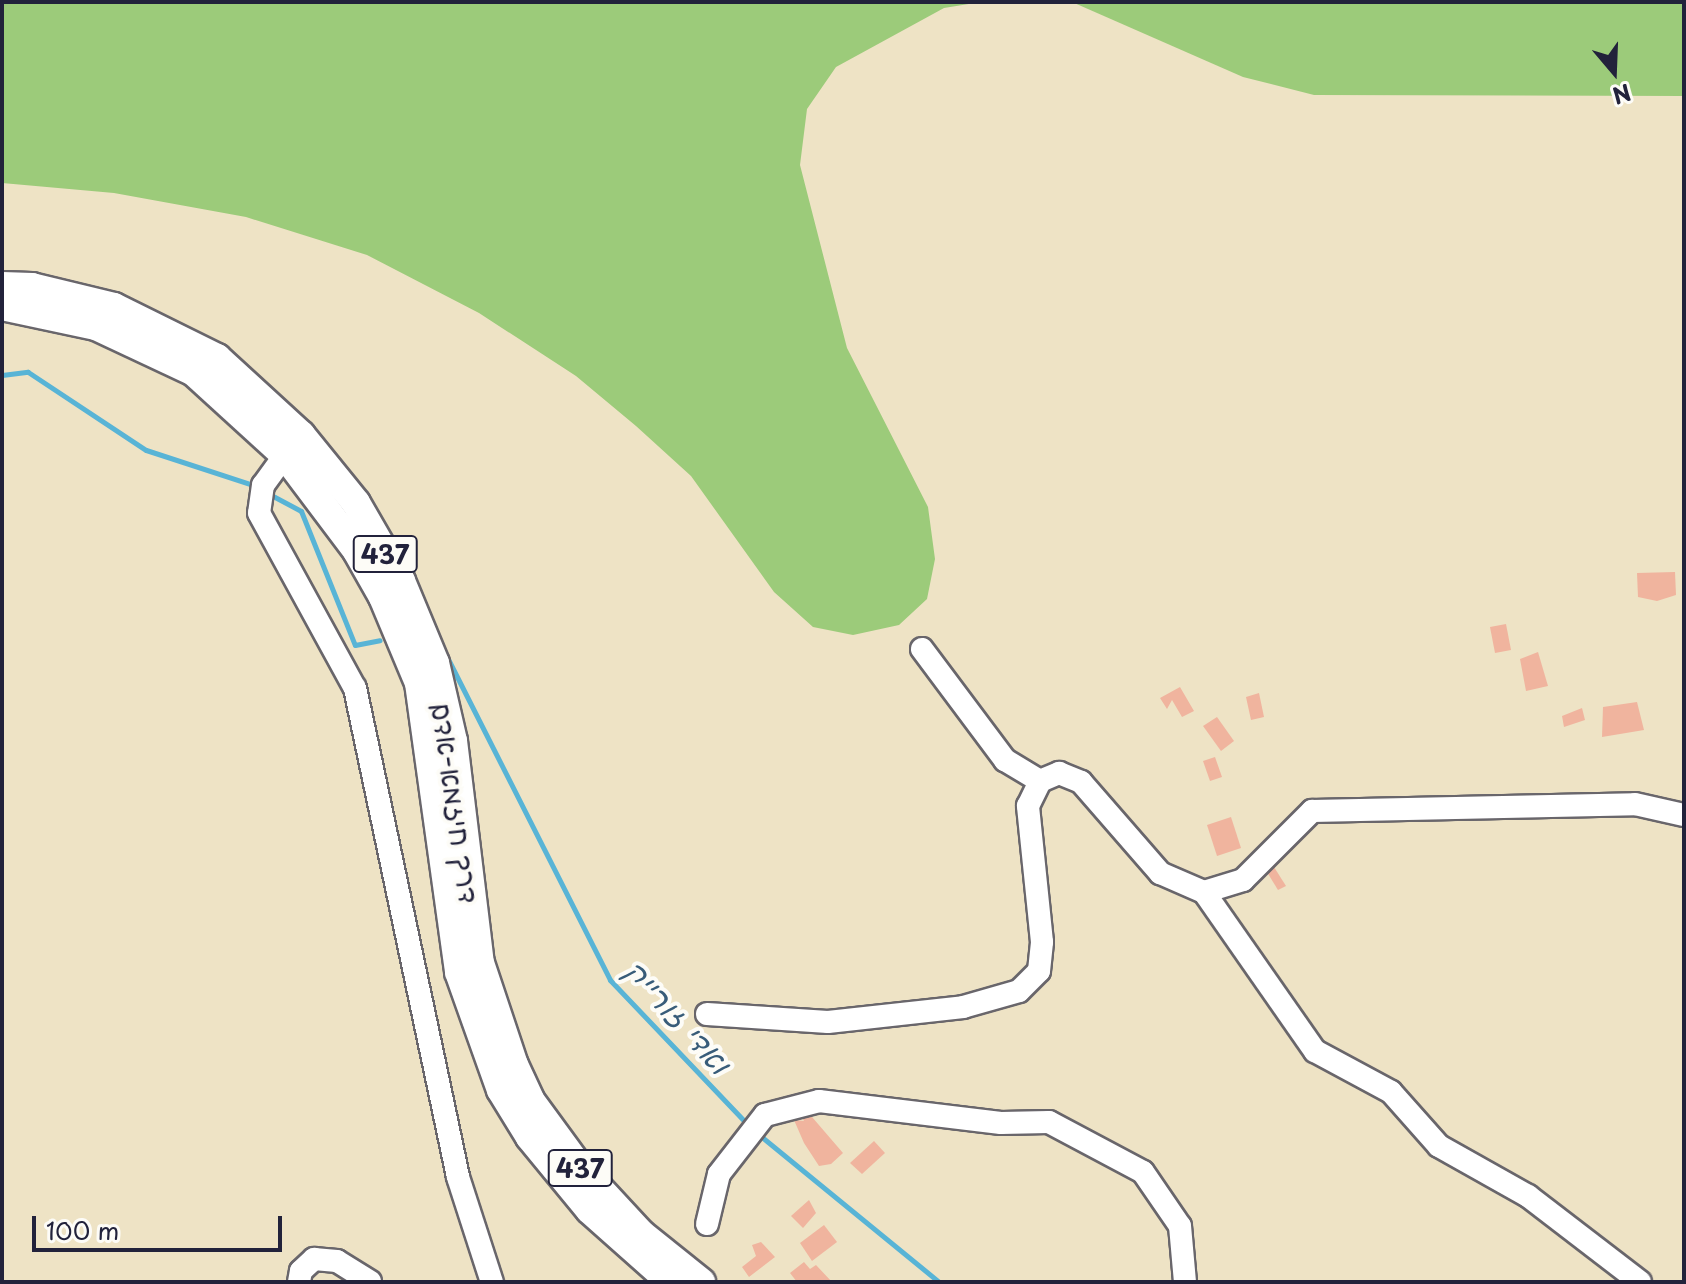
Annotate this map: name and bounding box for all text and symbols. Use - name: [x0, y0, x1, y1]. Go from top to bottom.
- north arrow: [1574, 32, 1654, 112]
- text: N: [1608, 77, 1636, 114]
- road number: 437: [351, 532, 419, 576]
- street label: דרך חיזמא-אדם: [425, 701, 487, 905]
- water label: ואדי זורייק: [617, 952, 739, 1080]
- road number: 437: [546, 1146, 614, 1190]
- scale bar: [36, 1200, 286, 1250]
- text: 100 m: [46, 1212, 119, 1248]

